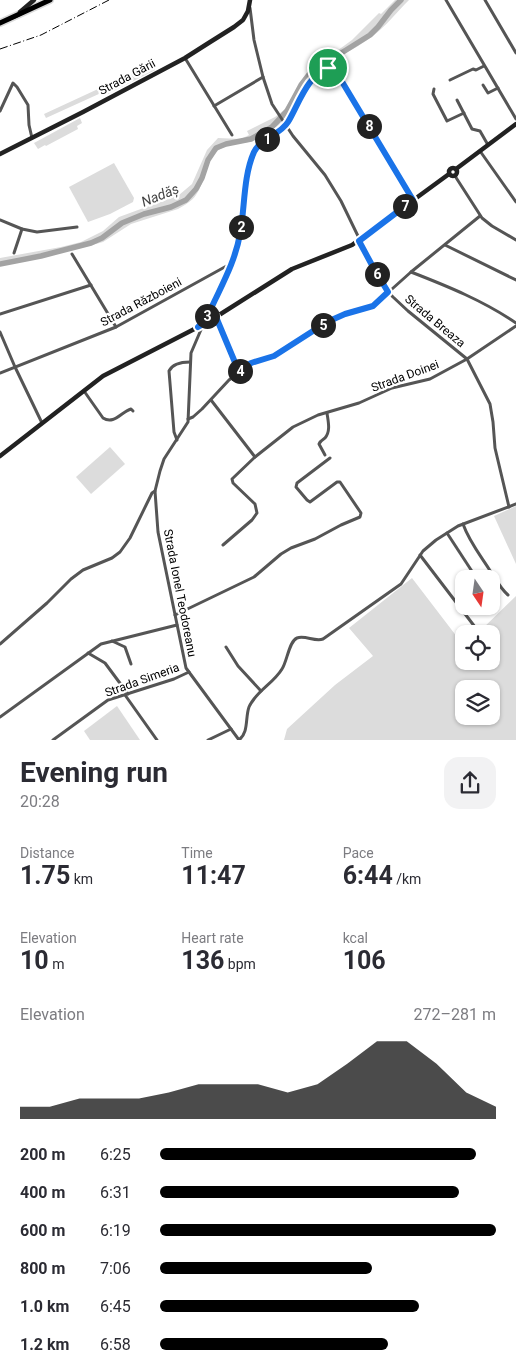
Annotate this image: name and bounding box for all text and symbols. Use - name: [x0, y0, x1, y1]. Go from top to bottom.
- pin: [307, 47, 349, 89]
- icon: arrive: [314, 54, 342, 82]
- street label: Strada Gării: [96, 56, 158, 98]
- pin: 8: [356, 114, 382, 138]
- text: 8: [365, 118, 374, 134]
- pin: 1: [254, 126, 280, 152]
- text: 1: [263, 131, 272, 147]
- water label: Nadăș: [139, 180, 182, 211]
- pin: 7: [392, 194, 418, 218]
- text: 7: [401, 198, 410, 214]
- pin: 2: [228, 214, 254, 240]
- text: 2: [237, 219, 246, 235]
- pin: 6: [364, 262, 390, 286]
- text: 6: [373, 266, 382, 282]
- street label: Strada Războieni: [98, 275, 184, 329]
- street label: Strada Breaza: [402, 292, 468, 350]
- pin: 3: [194, 304, 220, 328]
- text: 3: [203, 308, 212, 324]
- pin: 5: [310, 312, 336, 338]
- text: 5: [319, 317, 328, 333]
- street label: Strada Doinei: [369, 357, 441, 395]
- pin: 4: [228, 358, 252, 384]
- text: 4: [236, 363, 245, 379]
- street label: Strada Ionel Teodoreanu: [161, 528, 199, 658]
- north arrow: [455, 570, 500, 615]
- map controls: [455, 570, 500, 725]
- button: locate: [455, 625, 500, 670]
- street label: Strada Simeria: [103, 660, 181, 700]
- button: layers: [455, 680, 500, 725]
- text: Evening run: [20, 756, 168, 789]
- button: share: [444, 757, 496, 809]
- text: 20:28: [20, 792, 60, 811]
- text: Distance: [20, 845, 75, 861]
- text: Time: [181, 845, 213, 861]
- text: Pace: [343, 845, 374, 861]
- text: 1.75: [20, 861, 70, 890]
- text: 11:47: [181, 861, 246, 890]
- text: 6:44: [343, 861, 393, 890]
- text: km: [70, 871, 93, 887]
- text: /km: [393, 871, 421, 887]
- text: Elevation: [20, 930, 77, 946]
- text: Heart rate: [181, 930, 244, 946]
- text: kcal: [343, 930, 368, 946]
- text: 10: [20, 946, 49, 975]
- text: 136: [181, 946, 224, 975]
- text: 106: [343, 946, 386, 975]
- text: m: [49, 956, 64, 972]
- text: bpm: [224, 956, 256, 972]
- text: Elevation: [20, 1005, 85, 1024]
- text: 272–281 m: [414, 1005, 496, 1024]
- text: 200 m: [20, 1145, 65, 1164]
- text: 6:25: [100, 1145, 131, 1164]
- text: 400 m: [20, 1183, 65, 1202]
- text: 6:31: [100, 1183, 131, 1202]
- text: 600 m: [20, 1221, 65, 1240]
- text: 6:19: [100, 1221, 131, 1240]
- text: 800 m: [20, 1259, 65, 1278]
- text: 7:06: [100, 1259, 131, 1278]
- text: 1.0 km: [20, 1297, 69, 1316]
- text: 6:45: [100, 1297, 131, 1316]
- text: 1.2 km: [20, 1335, 69, 1354]
- text: 6:58: [100, 1335, 131, 1354]

